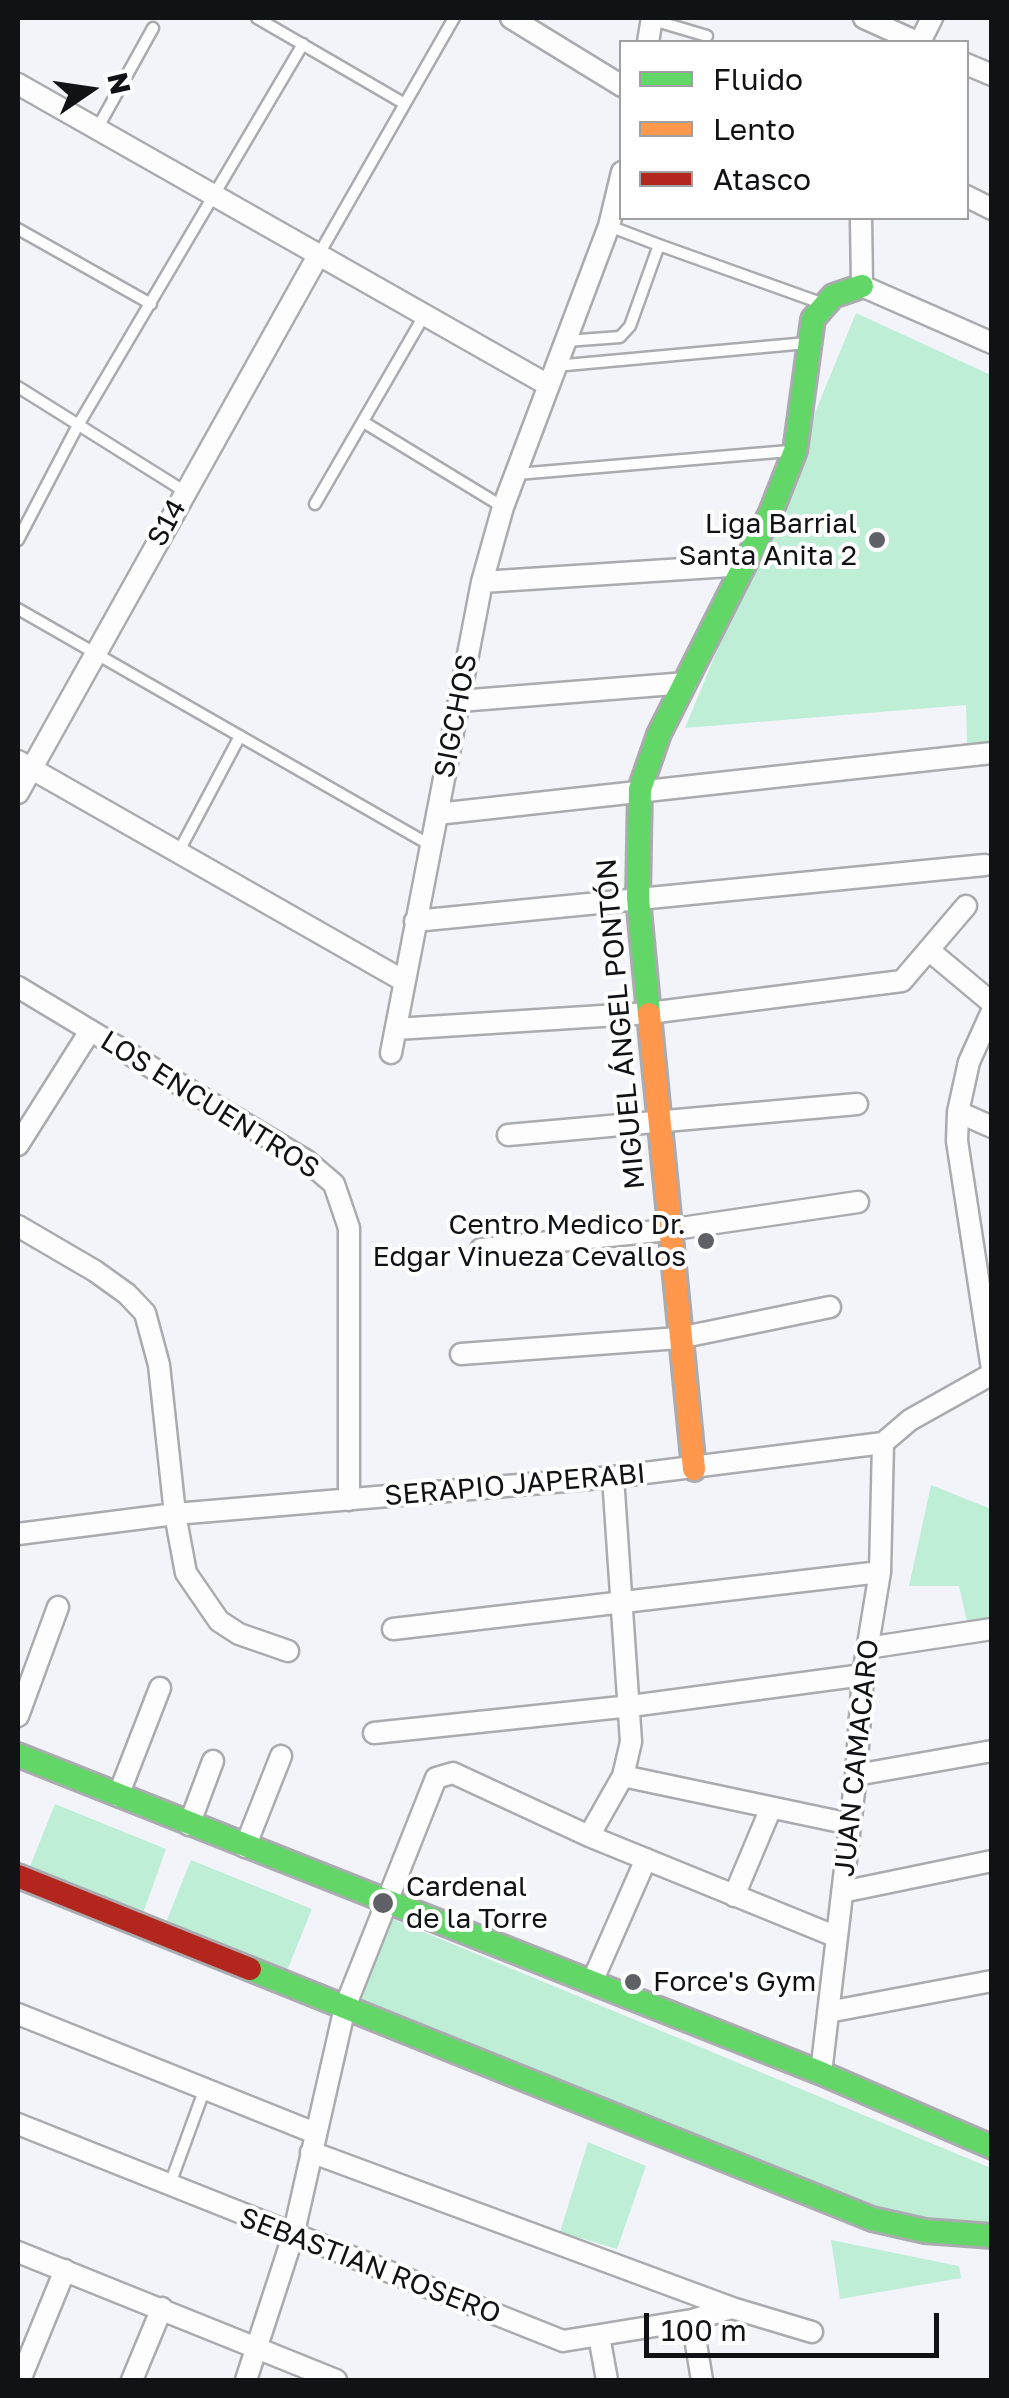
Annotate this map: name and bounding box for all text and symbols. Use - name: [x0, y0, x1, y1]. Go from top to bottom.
- north arrow: [40, 40, 140, 140]
- legend: [619, 40, 969, 220]
- text: Fluido: [713, 61, 803, 97]
- text: N: [101, 69, 138, 97]
- text: Lento: [713, 111, 795, 147]
- text: Atasco: [713, 161, 811, 197]
- street label: S14: [141, 494, 193, 552]
- place label: Liga Barrial Santa Anita 2: [679, 507, 857, 573]
- marker: Liga Barrial Santa Anita 2: [866, 529, 888, 551]
- street label: SIGCHOS: [428, 651, 484, 781]
- street label: MIGUEL ÁNGEL PONTÓN: [590, 857, 652, 1191]
- street label: LOS ENCUENTROS: [94, 1024, 326, 1186]
- place label: Centro Medico Dr. Edgar Vinueza Cevallos: [373, 1208, 686, 1274]
- marker: Centro Medico Dr. Edgar Vinueza Cevallos: [695, 1230, 717, 1252]
- street label: SERAPIO JAPERABI: [383, 1457, 647, 1513]
- street label: JUAN CAMACARO: [828, 1638, 886, 1878]
- place label: Cardenal de la Torre: [406, 1870, 548, 1936]
- marker: Cardenal de la Torre: [370, 1890, 396, 1916]
- place label: Force's Gym: [653, 1965, 816, 1999]
- marker: Force's Gym: [622, 1971, 644, 1993]
- street label: SEBASTIAN ROSERO: [235, 2201, 505, 2331]
- scale bar: [649, 2293, 944, 2355]
- text: 100 m: [661, 2312, 747, 2348]

